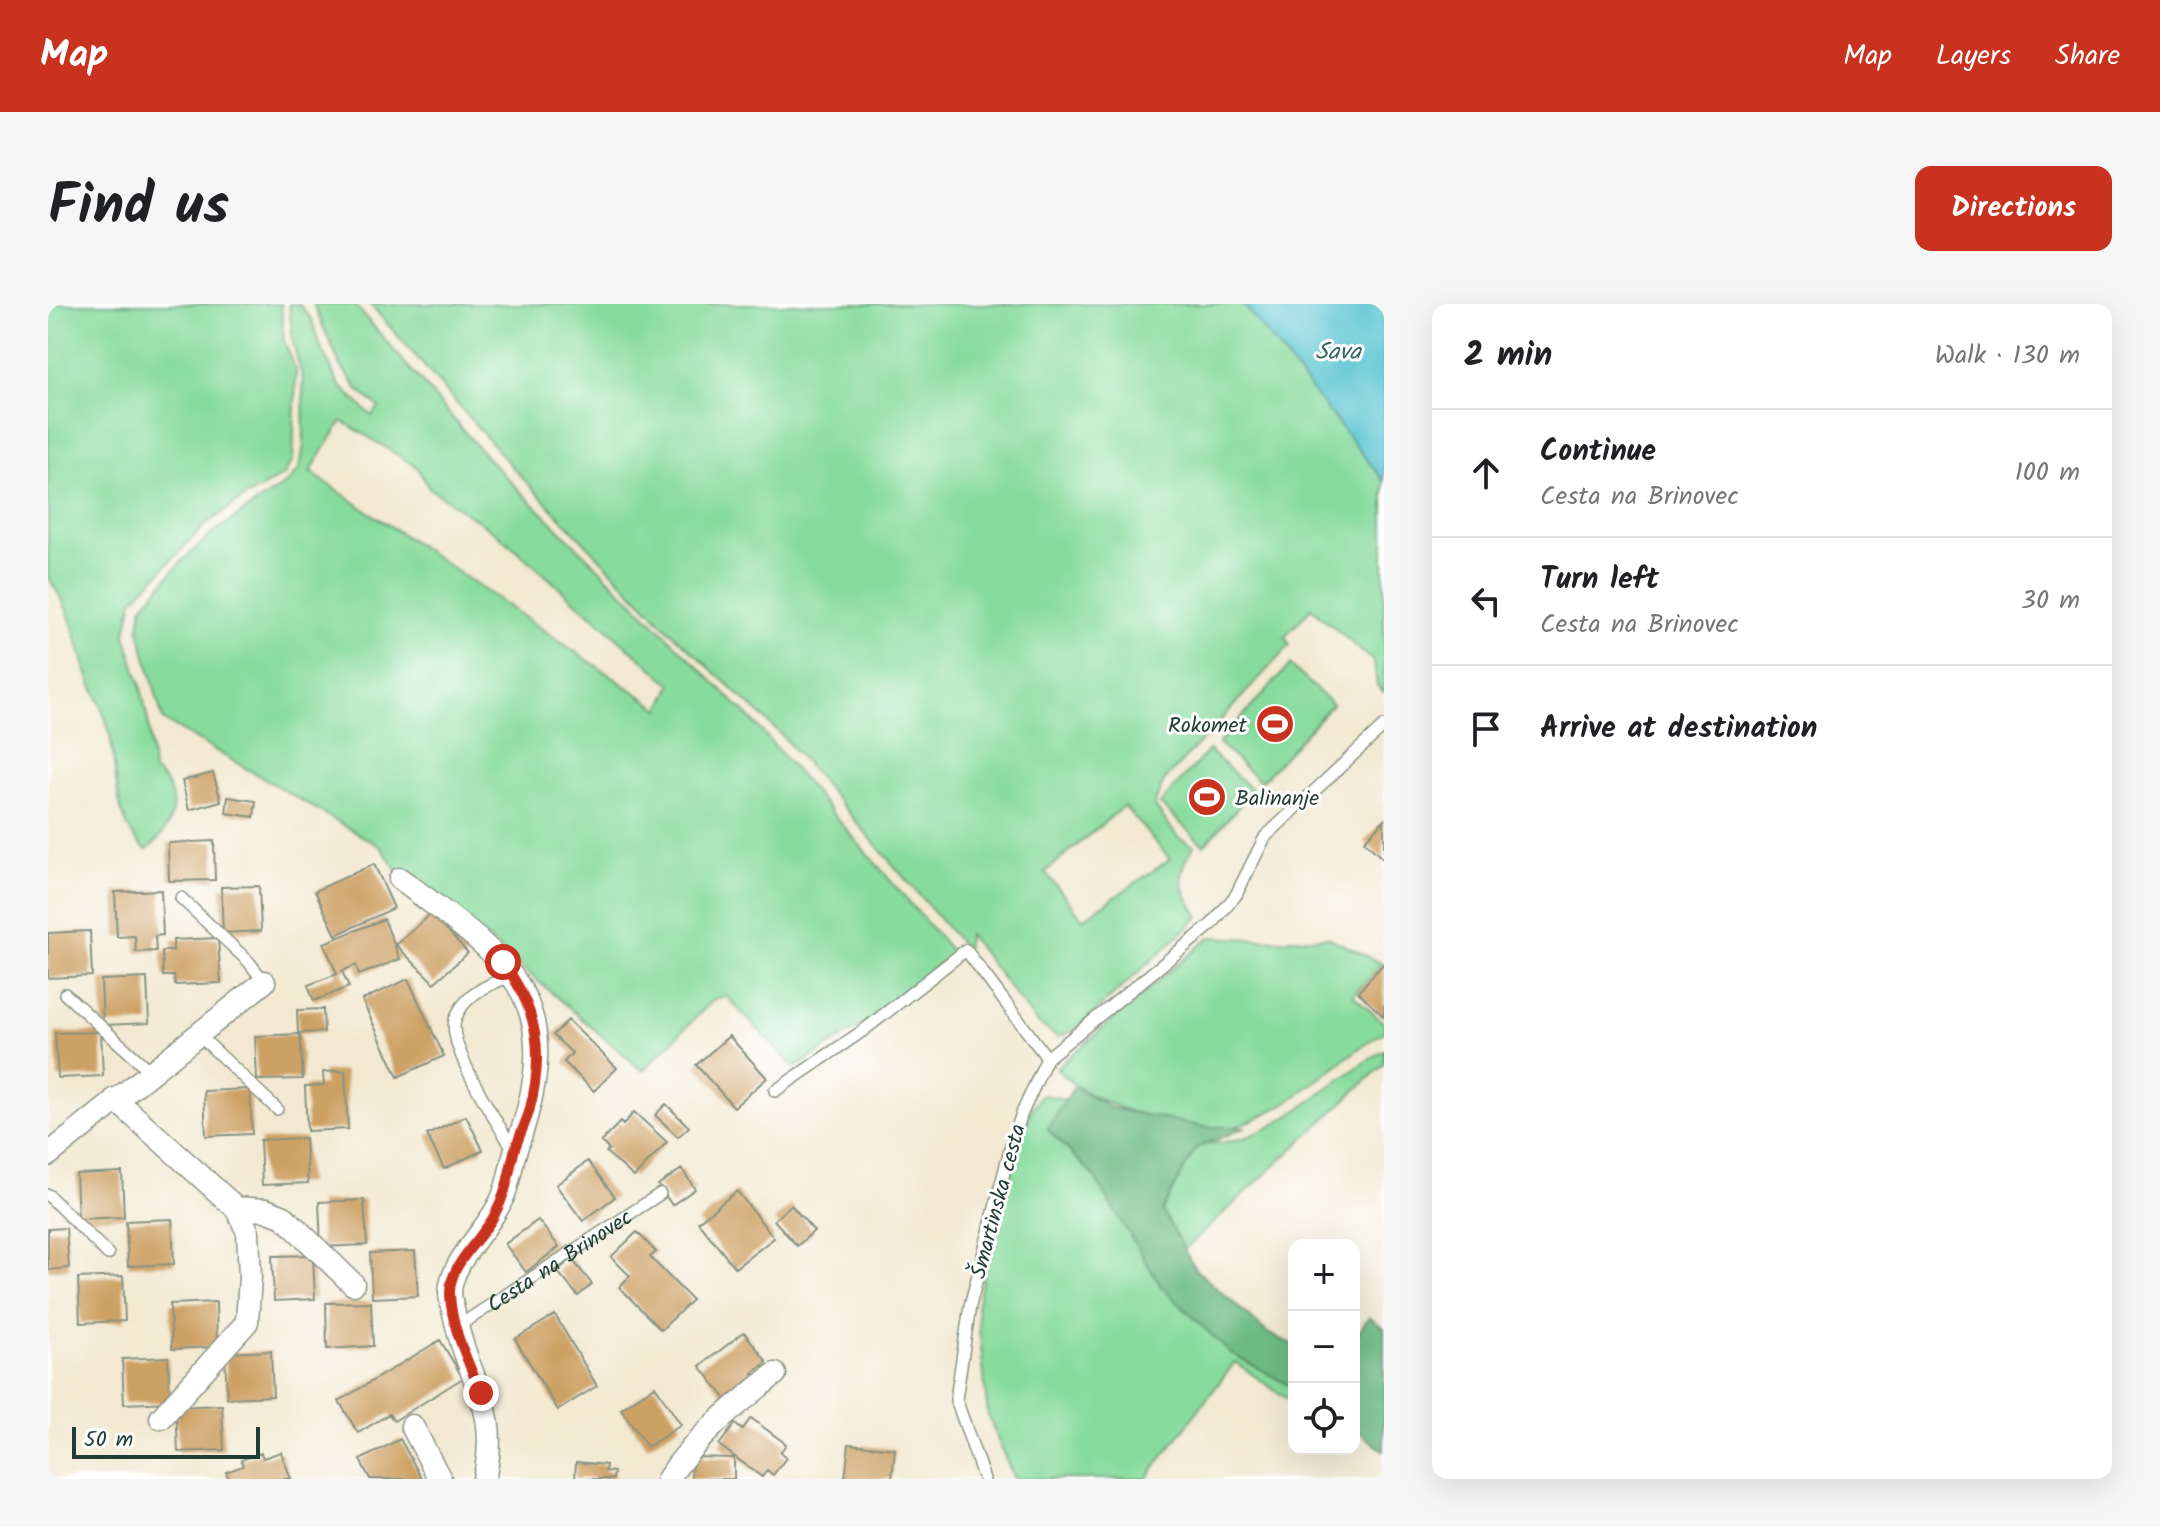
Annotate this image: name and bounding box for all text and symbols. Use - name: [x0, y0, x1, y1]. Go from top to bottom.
- text: Map: [40, 26, 109, 86]
- text: Map: [1843, 34, 1892, 79]
- text: Layers: [1936, 34, 2011, 79]
- text: Share: [2055, 34, 2120, 79]
- text: Find us: [48, 163, 229, 253]
- button: Directions: [1915, 166, 2112, 251]
- text: 2 min: [1464, 329, 1552, 383]
- water label: Sava: [1315, 333, 1362, 372]
- text: Walk · 130 m: [1935, 335, 2080, 377]
- text: Continue: [1540, 428, 1656, 476]
- icon: ahead: [1464, 451, 1508, 495]
- text: 100 m: [2015, 452, 2080, 494]
- text: Cesta na Brinovec: [1540, 476, 1739, 518]
- text: Turn left: [1540, 556, 1659, 604]
- icon: left: [1464, 579, 1508, 623]
- text: 30 m: [2021, 580, 2080, 622]
- text: Cesta na Brinovec: [1540, 604, 1739, 646]
- sports icon: Rokomet: [1254, 703, 1296, 745]
- text: Arrive at destination: [1540, 705, 1817, 753]
- icon: arrive: [1464, 707, 1508, 751]
- place label: Rokomet: [1168, 709, 1247, 744]
- sports icon: Balinanje: [1186, 776, 1228, 818]
- place label: Balinanje: [1235, 782, 1319, 817]
- route start: [485, 944, 521, 980]
- street label: Šmartinska cesta: [962, 1120, 1037, 1283]
- street label: Cesta na Brinovec: [480, 1201, 641, 1323]
- map controls: [1288, 1239, 1360, 1455]
- button: +: [1288, 1239, 1360, 1311]
- button: −: [1288, 1311, 1360, 1383]
- route end: [463, 1375, 499, 1411]
- button: locate: [1288, 1383, 1360, 1455]
- scale bar: [72, 1423, 260, 1459]
- text: 50 m: [84, 1423, 133, 1458]

